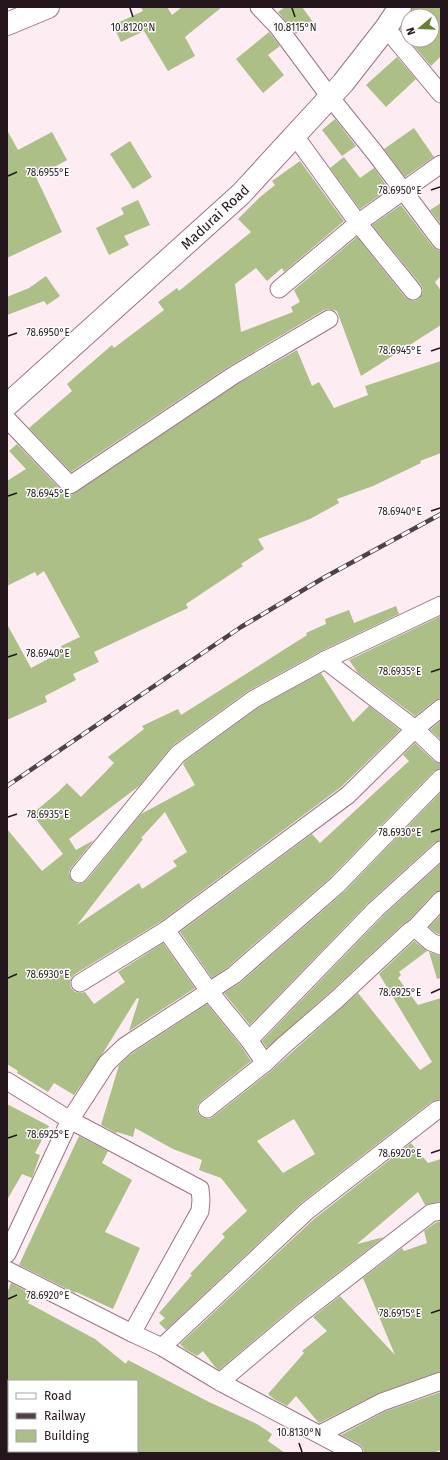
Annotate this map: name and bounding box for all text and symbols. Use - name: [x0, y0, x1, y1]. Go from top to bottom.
- north arrow: [400, 8, 440, 48]
- text: 10.8120°N: [111, 22, 155, 34]
- text: 10.8115°N: [273, 22, 317, 34]
- text: N: [404, 26, 418, 37]
- text: 78.6955°E: [27, 167, 69, 179]
- street label: Madurai Road: [178, 181, 253, 253]
- text: 78.6950°E: [378, 185, 422, 197]
- text: 78.6950°E: [26, 327, 70, 339]
- text: 78.6945°E: [378, 345, 422, 357]
- text: 78.6945°E: [26, 488, 70, 500]
- text: 78.6940°E: [378, 506, 422, 518]
- text: 78.6940°E: [26, 648, 70, 660]
- text: 78.6935°E: [379, 666, 421, 678]
- text: 78.6935°E: [27, 809, 69, 821]
- text: 78.6930°E: [378, 827, 422, 839]
- text: 78.6930°E: [26, 969, 70, 981]
- text: 78.6925°E: [379, 987, 421, 999]
- text: 78.6925°E: [27, 1129, 69, 1141]
- text: 78.6920°E: [378, 1148, 422, 1160]
- text: 78.6920°E: [26, 1290, 70, 1302]
- text: 78.6915°E: [379, 1308, 421, 1320]
- legend: [8, 1380, 138, 1452]
- text: Road: [44, 1389, 72, 1403]
- text: Railway: [44, 1409, 85, 1423]
- text: 10.8130°N: [277, 1427, 321, 1439]
- text: Building: [44, 1429, 90, 1443]

